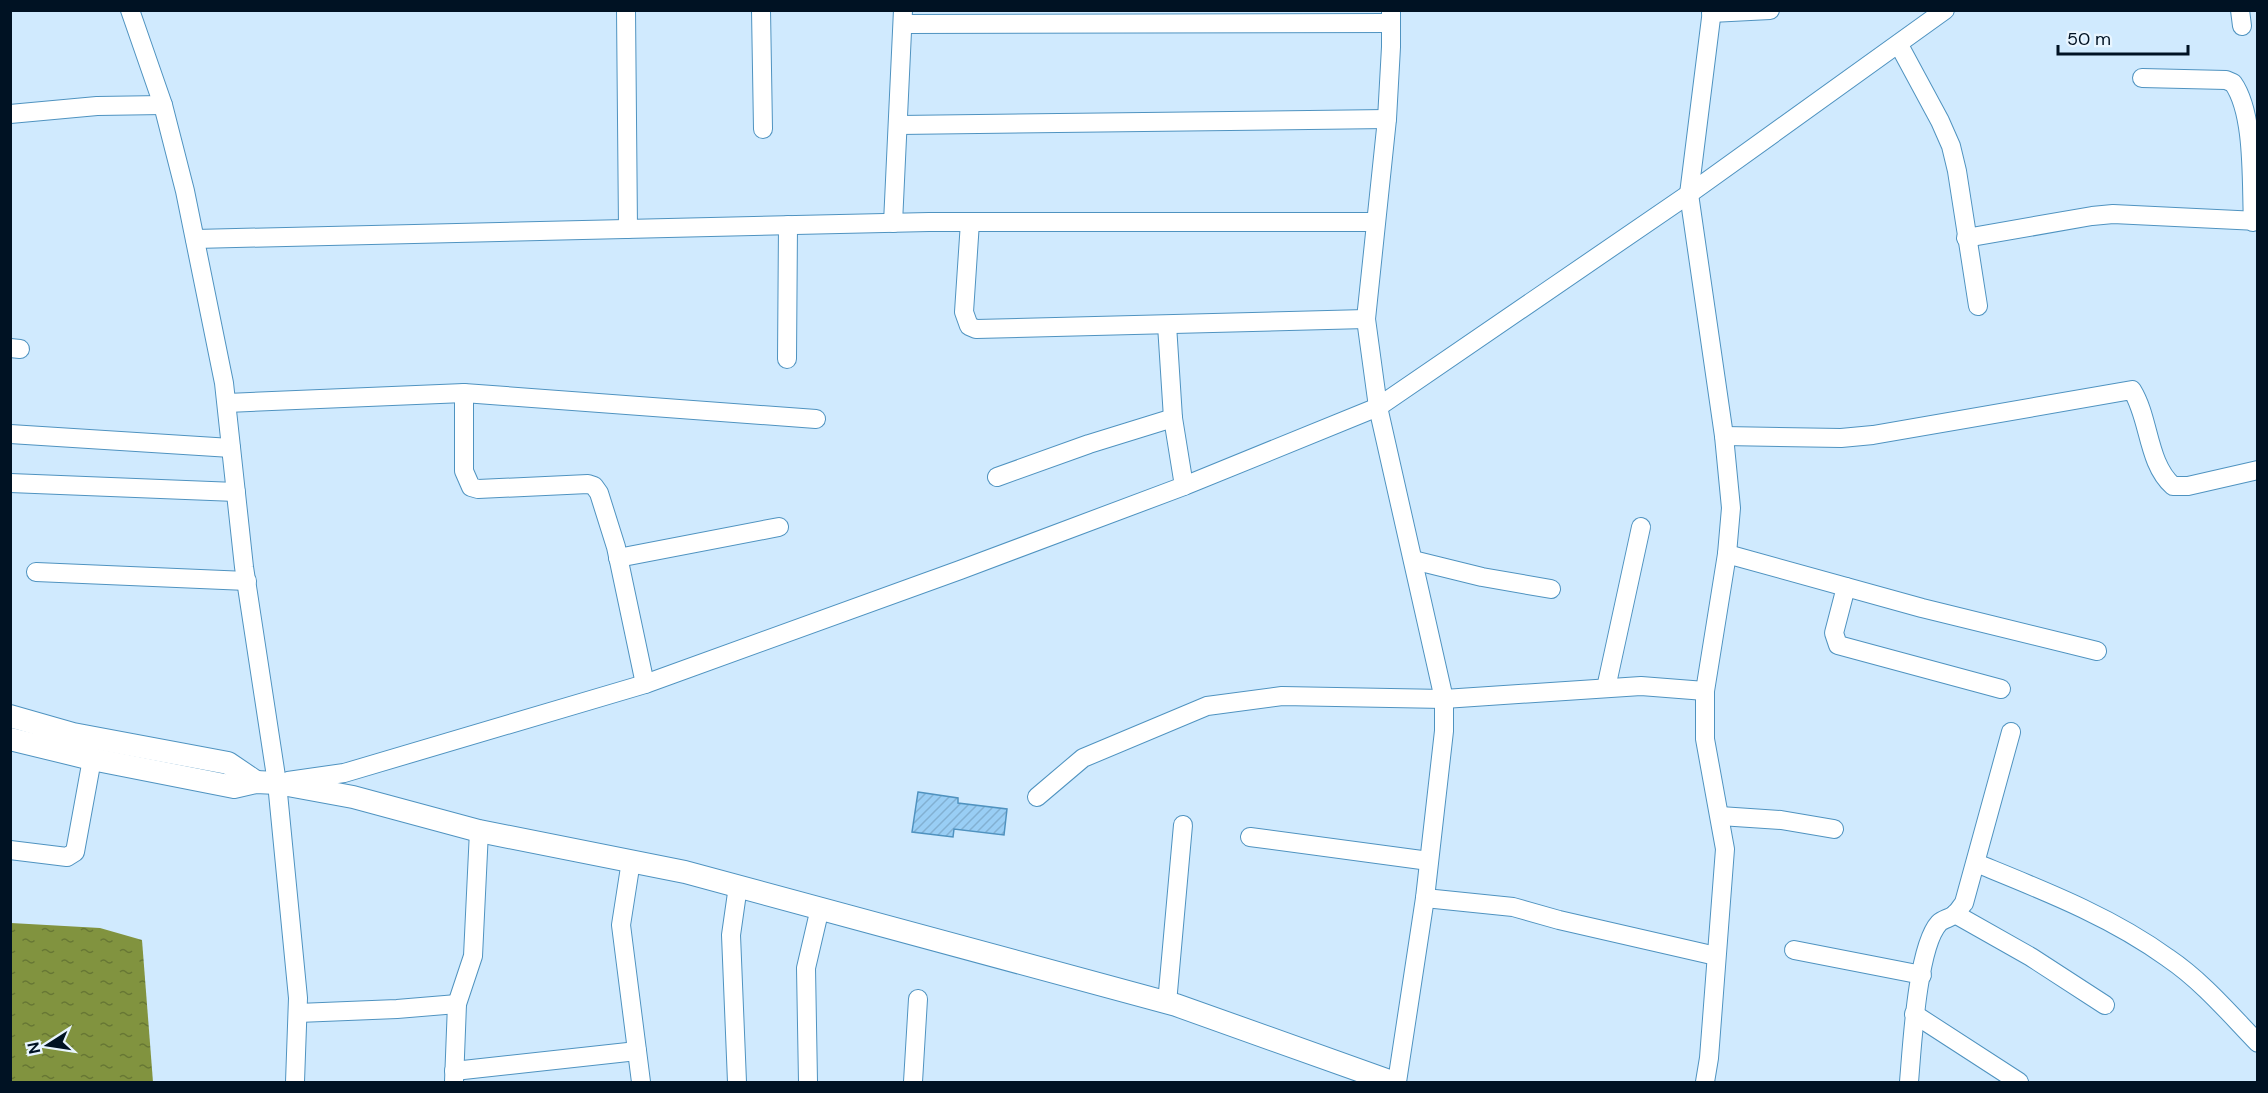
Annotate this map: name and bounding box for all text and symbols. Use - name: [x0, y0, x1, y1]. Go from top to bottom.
- scale bar: [2058, 18, 2188, 56]
- text: 50 m: [2067, 27, 2111, 51]
- north arrow: [18, 1015, 78, 1075]
- text: N: [22, 1040, 45, 1056]

